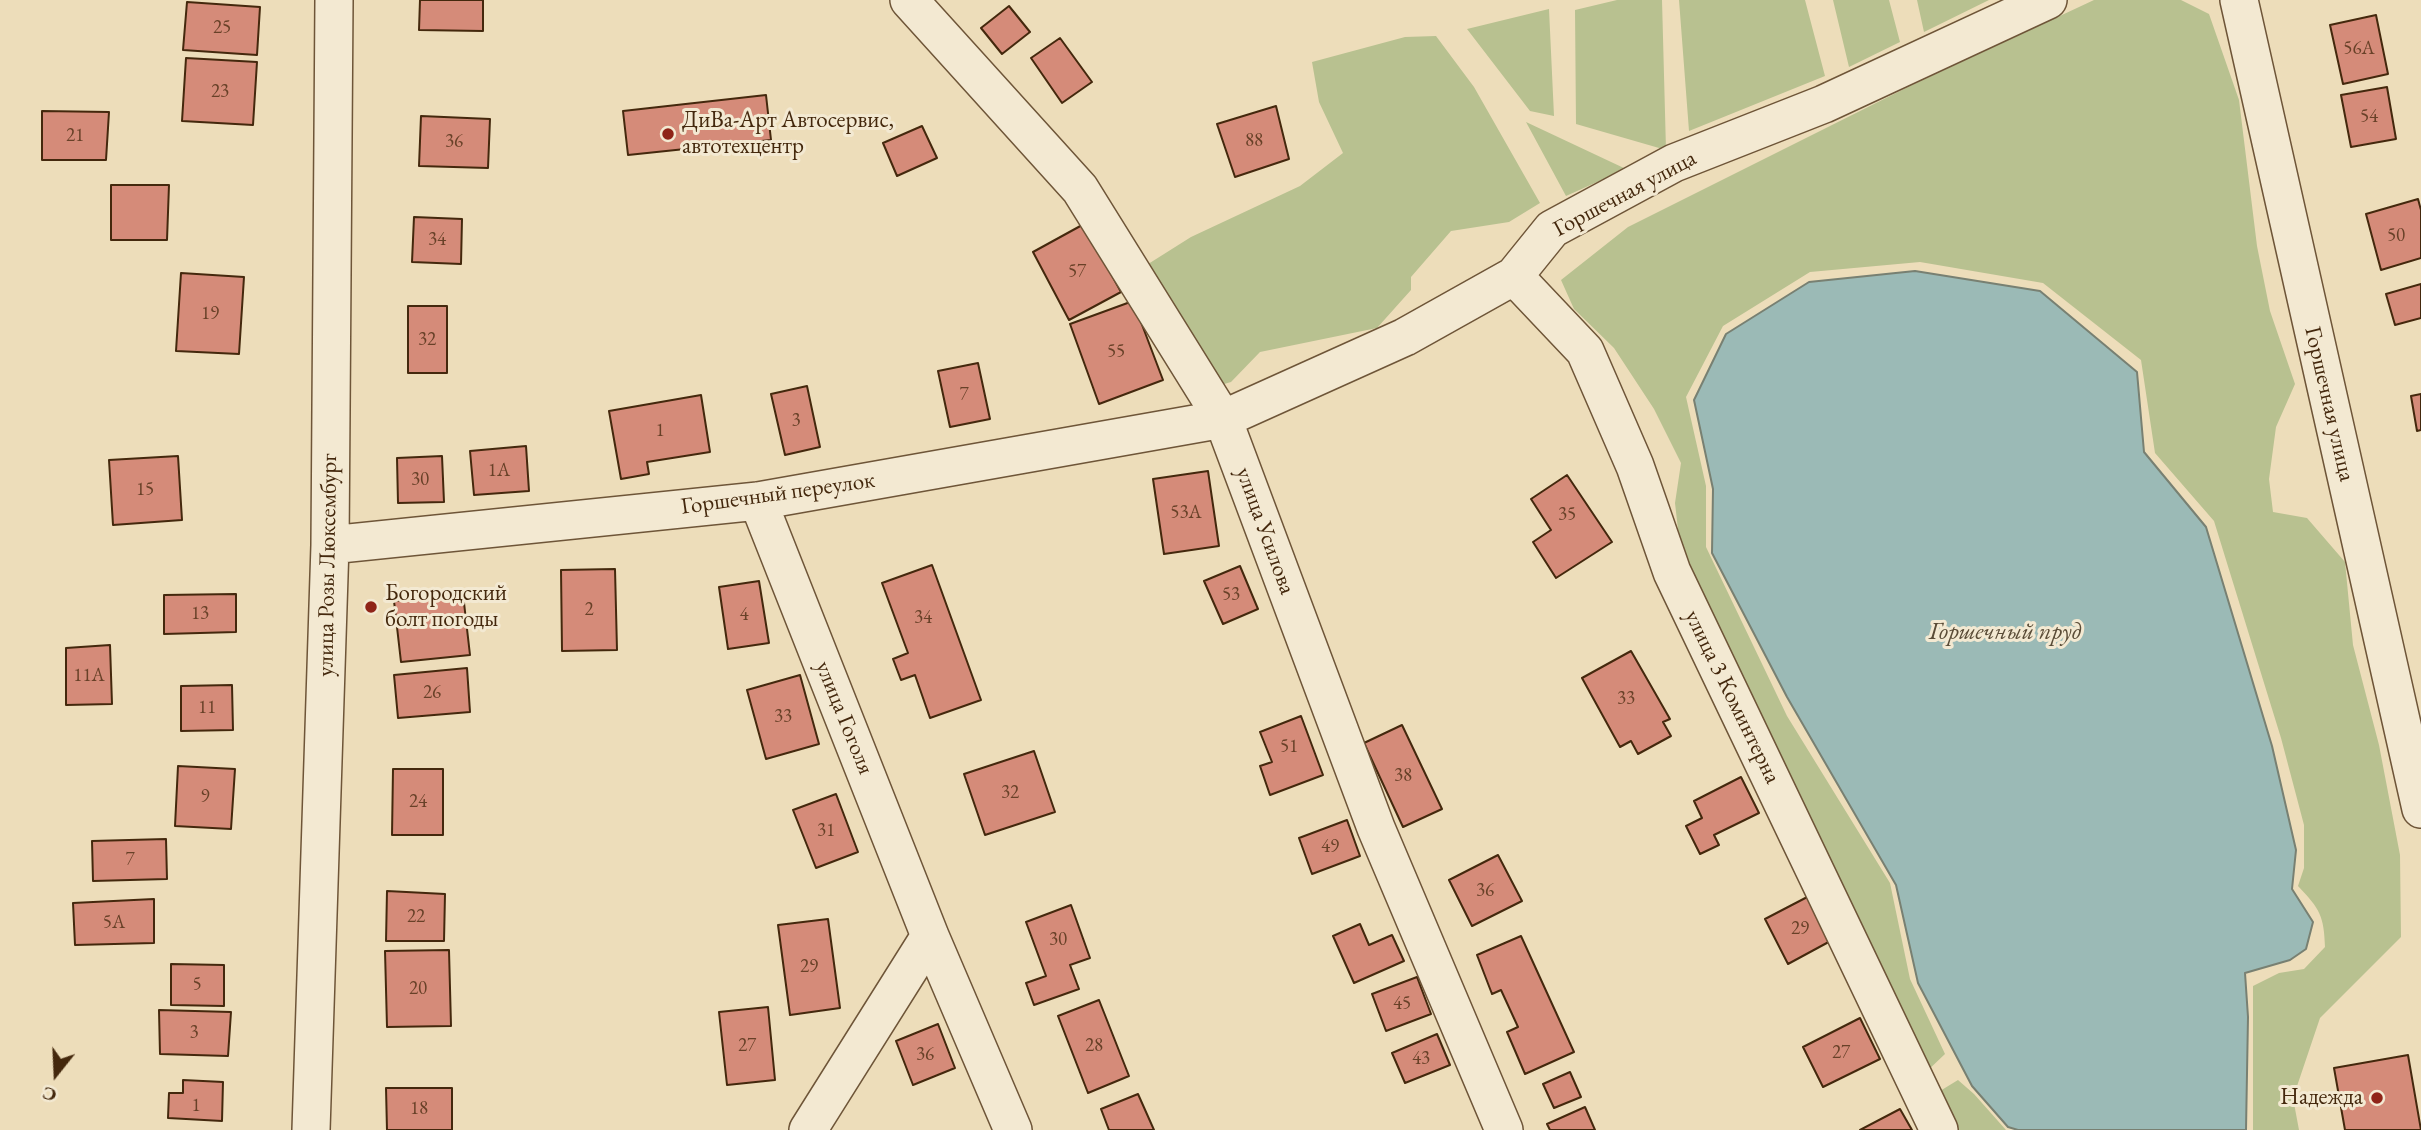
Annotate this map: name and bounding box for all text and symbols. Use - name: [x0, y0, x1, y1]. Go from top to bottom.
- house number: 25: [213, 17, 231, 39]
- house number: 56А: [2343, 38, 2375, 60]
- house number: 23: [211, 81, 229, 103]
- house number: 54: [2360, 106, 2378, 128]
- place label: ДиВа-Арт Автосервис, автотехцентр: [682, 107, 894, 161]
- house number: 21: [66, 125, 84, 147]
- marker: ДиВа-Арт Автосервис, автотехцентр: [660, 126, 676, 142]
- house number: 88: [1245, 130, 1263, 152]
- house number: 36: [445, 131, 463, 153]
- street label: Горшечная улица: [1549, 145, 1701, 243]
- house number: 50: [2387, 225, 2405, 247]
- house number: 34: [428, 229, 446, 251]
- house number: 57: [1068, 261, 1086, 283]
- house number: 19: [201, 303, 219, 325]
- street label: Горшечная улица: [2298, 324, 2360, 484]
- house number: 32: [418, 329, 436, 351]
- house number: 55: [1107, 341, 1125, 363]
- house number: 7: [959, 384, 969, 406]
- house number: 3: [791, 410, 801, 432]
- house number: 1: [655, 420, 665, 442]
- street label: улица Розы Люксембург: [312, 453, 344, 677]
- house number: 1А: [488, 460, 510, 482]
- street label: улица Усилова: [1229, 464, 1301, 598]
- street label: Горшечный переулок: [679, 467, 877, 521]
- house number: 30: [411, 469, 429, 491]
- house number: 15: [136, 479, 154, 501]
- house number: 53А: [1170, 502, 1202, 524]
- house number: 35: [1558, 504, 1576, 526]
- place label: Богородский болт погоды: [385, 580, 507, 634]
- house number: 53: [1222, 584, 1240, 606]
- marker: Богородский болт погоды: [363, 599, 379, 615]
- house number: 2: [584, 599, 594, 621]
- house number: 13: [191, 603, 209, 625]
- house number: 4: [739, 604, 749, 626]
- street label: улица 3 Коминтерна: [1678, 606, 1786, 788]
- house number: 34: [914, 607, 932, 629]
- water label: Горшечный пруд: [1929, 618, 2081, 646]
- street label: улица Гоголя: [809, 657, 879, 779]
- house number: 11А: [73, 665, 105, 687]
- house number: 26: [423, 682, 441, 704]
- house number: 33: [1617, 688, 1635, 710]
- house number: 11: [198, 697, 216, 719]
- house number: 33: [774, 706, 792, 728]
- house number: 51: [1280, 736, 1298, 758]
- house number: 38: [1394, 765, 1412, 787]
- house number: 32: [1001, 782, 1019, 804]
- house number: 9: [200, 786, 210, 808]
- house number: 24: [409, 791, 427, 813]
- house number: 31: [817, 820, 835, 842]
- house number: 49: [1321, 836, 1339, 858]
- house number: 7: [125, 849, 135, 871]
- house number: 36: [1476, 880, 1494, 902]
- house number: 22: [407, 906, 425, 928]
- house number: 5А: [103, 912, 125, 934]
- house number: 29: [1791, 918, 1809, 940]
- house number: 30: [1049, 929, 1067, 951]
- house number: 29: [800, 956, 818, 978]
- house number: 5: [192, 974, 202, 996]
- house number: 20: [409, 978, 427, 1000]
- house number: 45: [1393, 993, 1411, 1015]
- house number: 3: [189, 1022, 199, 1044]
- house number: 27: [738, 1035, 756, 1057]
- house number: 28: [1085, 1035, 1103, 1057]
- north arrow: [21, 1039, 91, 1109]
- house number: 27: [1832, 1042, 1850, 1064]
- house number: 36: [916, 1044, 934, 1066]
- house number: 43: [1412, 1048, 1430, 1070]
- text: С: [39, 1080, 60, 1108]
- place label: Надежда: [2280, 1084, 2363, 1112]
- marker: Надежда: [2369, 1090, 2385, 1106]
- house number: 1: [191, 1095, 201, 1117]
- house number: 18: [410, 1098, 428, 1120]

